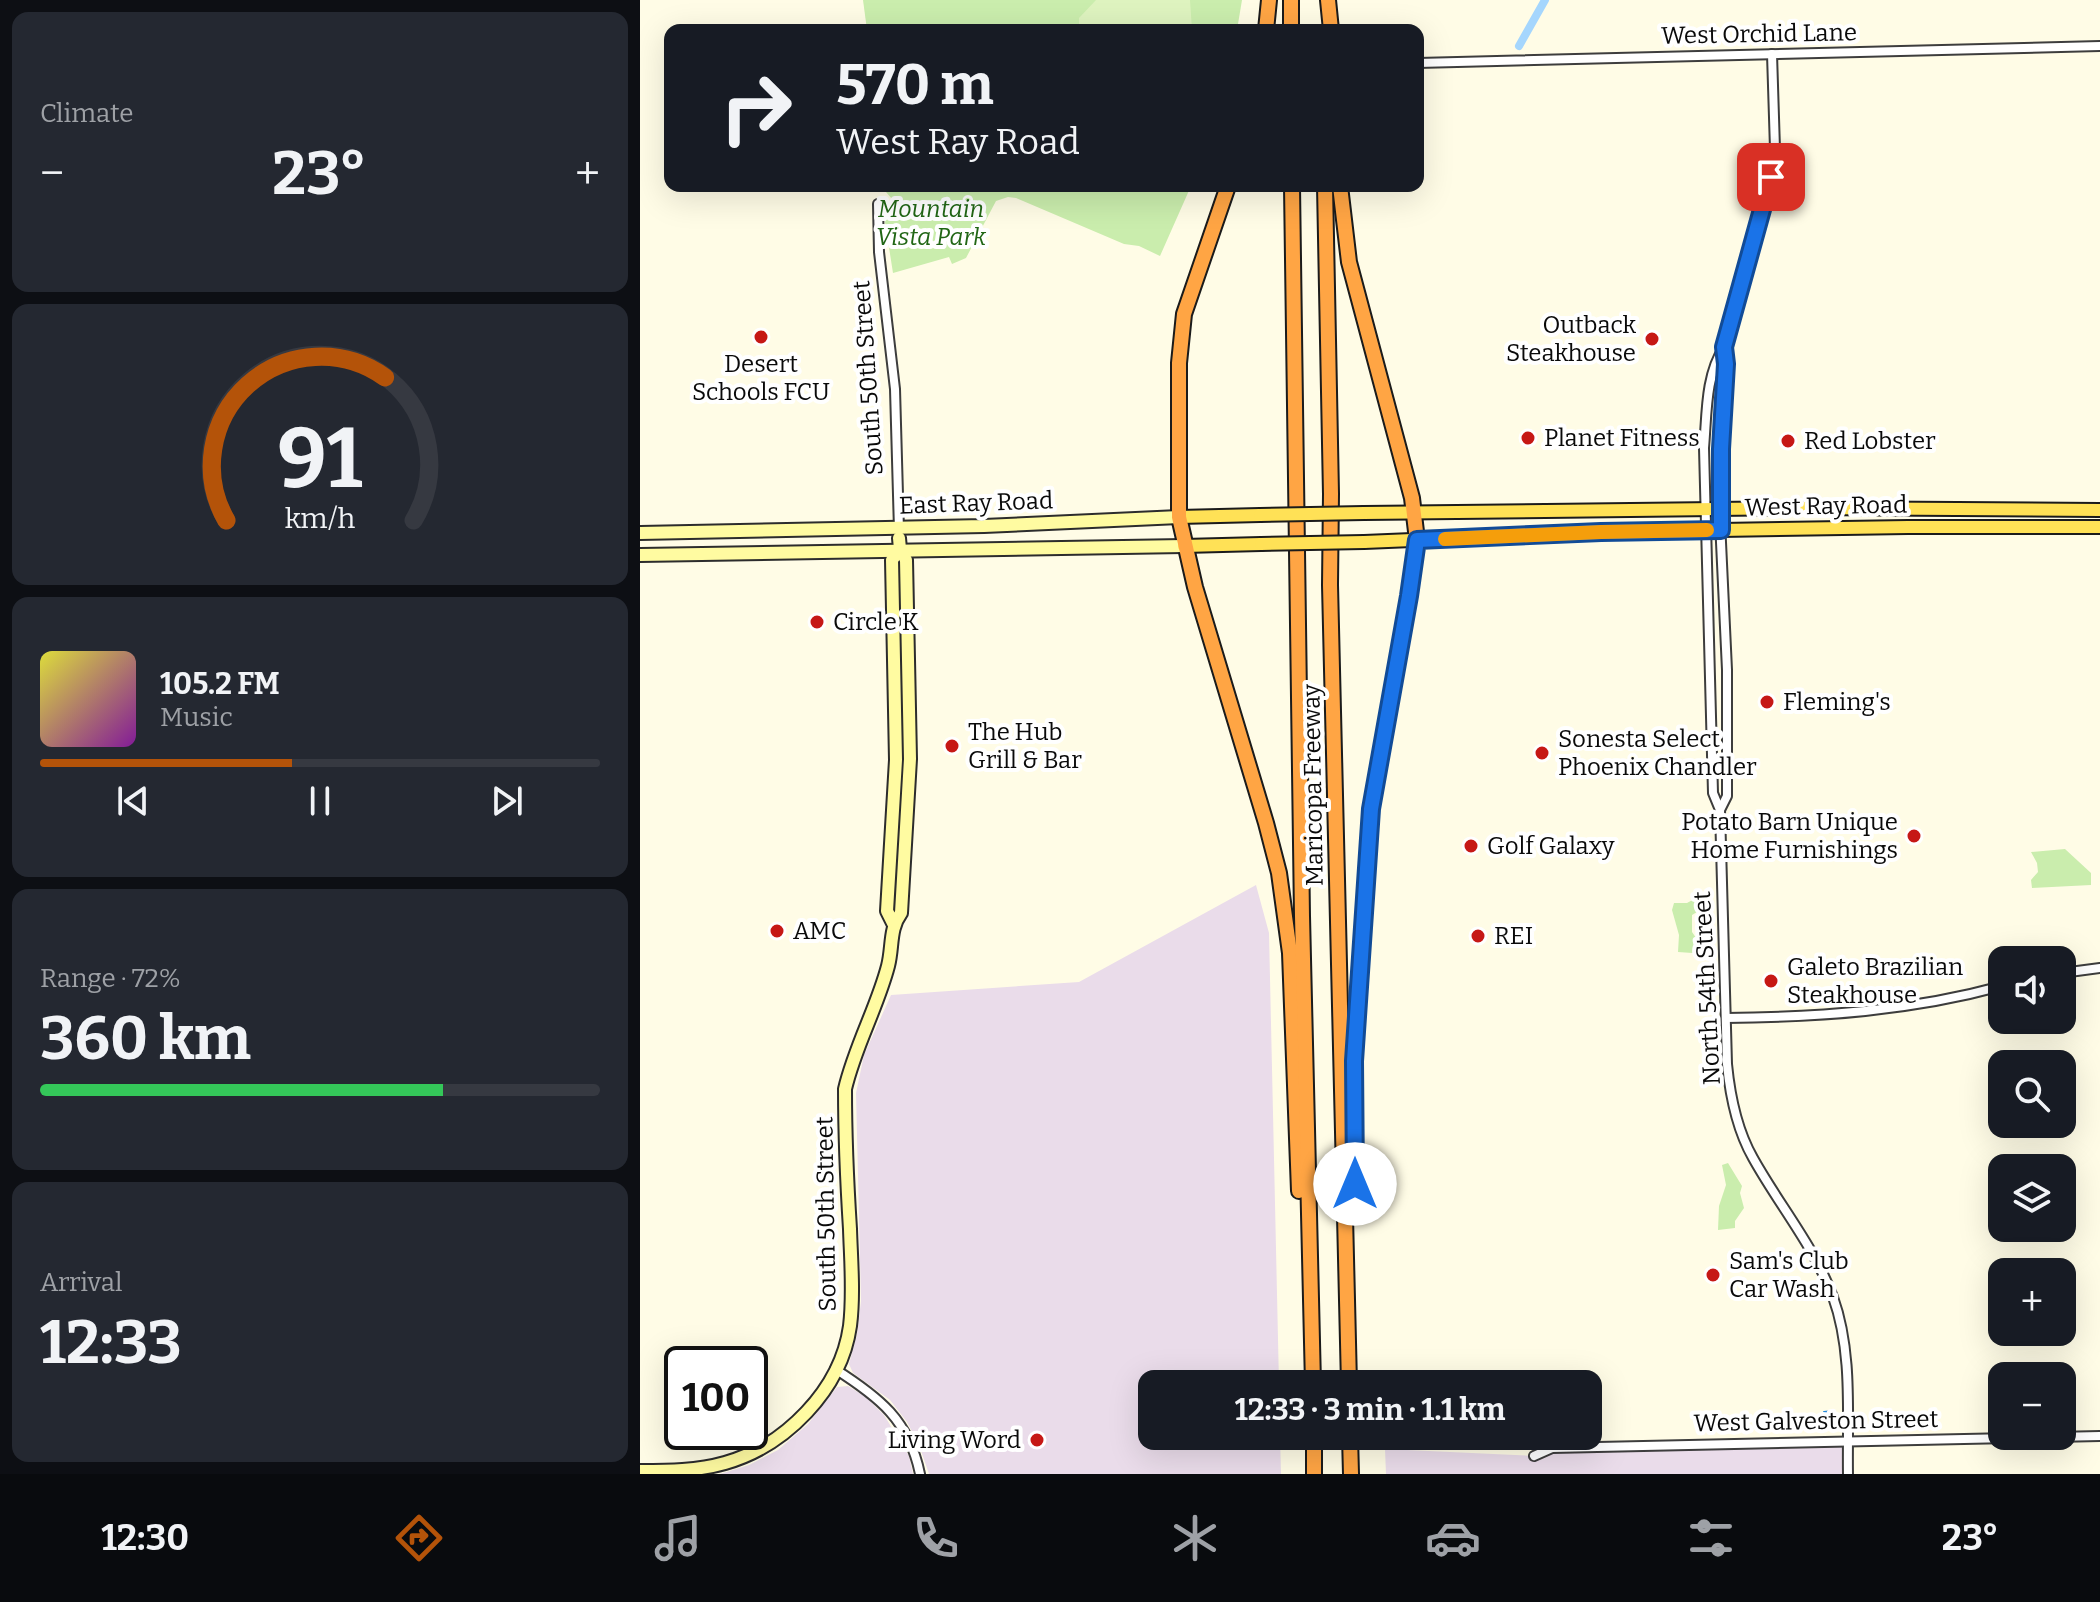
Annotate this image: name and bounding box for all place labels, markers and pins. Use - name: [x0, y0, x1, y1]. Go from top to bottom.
- pin: [1737, 143, 1805, 211]
- place label: Outback Steakhouse: [1506, 311, 1636, 367]
- marker: Desert Schools FCU: [752, 328, 770, 346]
- marker: Outback Steakhouse: [1643, 330, 1661, 348]
- place label: Desert Schools FCU: [692, 350, 830, 406]
- place label: Planet Fitness: [1544, 424, 1700, 452]
- place label: Red Lobster: [1804, 427, 1936, 455]
- marker: Planet Fitness: [1519, 429, 1537, 447]
- marker: Red Lobster: [1779, 432, 1797, 450]
- place label: Circle K: [833, 608, 919, 636]
- marker: Circle K: [808, 613, 826, 631]
- place label: Fleming's: [1783, 688, 1891, 716]
- marker: Fleming's: [1758, 693, 1776, 711]
- place label: The Hub Grill & Bar: [968, 718, 1082, 774]
- place label: Sonesta Select Phoenix Chandler: [1558, 725, 1757, 781]
- marker: The Hub Grill & Bar: [943, 737, 961, 755]
- marker: Sonesta Select Phoenix Chandler: [1533, 744, 1551, 762]
- place label: Potato Barn Unique Home Furnishings: [1681, 808, 1898, 864]
- marker: Potato Barn Unique Home Furnishings: [1905, 827, 1923, 845]
- place label: Golf Galaxy: [1487, 832, 1615, 860]
- marker: Golf Galaxy: [1462, 837, 1480, 855]
- place label: AMC: [793, 917, 846, 945]
- marker: AMC: [768, 922, 786, 940]
- place label: REI: [1494, 922, 1533, 950]
- marker: REI: [1469, 927, 1487, 945]
- place label: Galeto Brazilian Steakhouse: [1787, 953, 1963, 1009]
- marker: Galeto Brazilian Steakhouse: [1762, 972, 1780, 990]
- place label: Sam's Club Car Wash: [1729, 1247, 1849, 1303]
- marker: Sam's Club Car Wash: [1704, 1266, 1722, 1284]
- place label: Living Word: [887, 1426, 1021, 1454]
- marker: Living Word: [1028, 1431, 1046, 1449]

